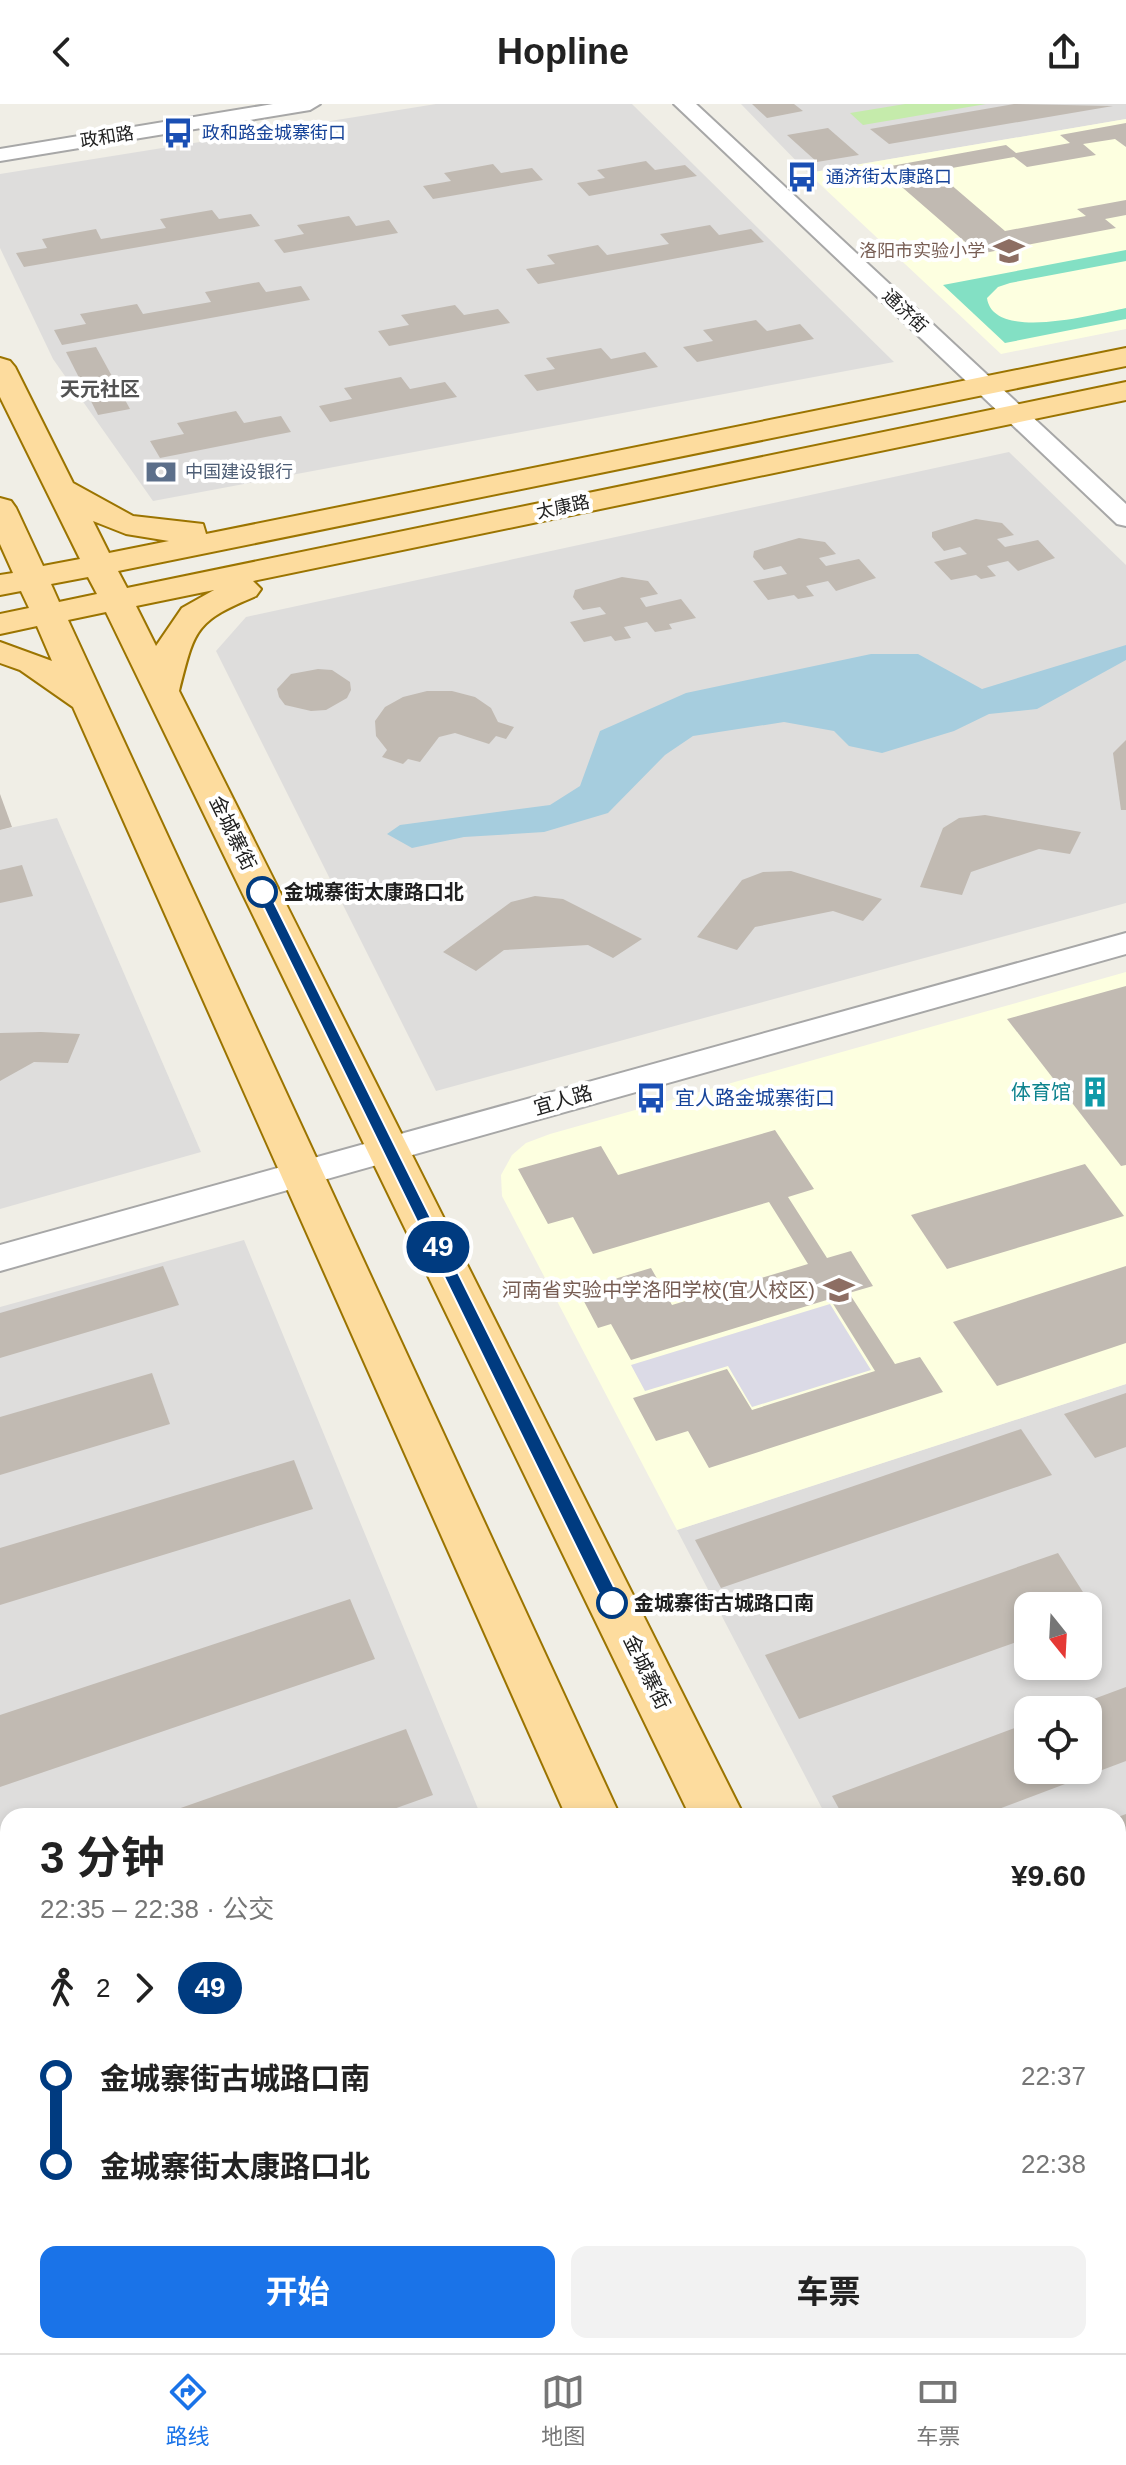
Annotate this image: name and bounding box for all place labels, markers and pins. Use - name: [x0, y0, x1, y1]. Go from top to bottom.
- bus stop icon: 政和路金城寨街口: [161, 116, 195, 150]
- place label: 政和路金城寨街口: [202, 123, 346, 143]
- bus stop icon: 通济街太康路口: [785, 160, 819, 194]
- place label: 通济街太康路口: [826, 167, 952, 187]
- school or university icon: 洛阳市实验小学: [992, 234, 1026, 268]
- place label: 洛阳市实验小学: [859, 241, 985, 261]
- bank icon: 中国建设银行: [144, 455, 178, 489]
- place label: 中国建设银行: [185, 462, 293, 482]
- marker: 金城寨街太康路口北: [247, 877, 277, 907]
- place label: 金城寨街太康路口北: [284, 881, 464, 903]
- building icon: 体育馆: [1078, 1075, 1112, 1109]
- bus stop icon: 宜人路金城寨街口: [634, 1081, 668, 1115]
- place label: 体育馆: [1011, 1081, 1071, 1103]
- place label: 宜人路金城寨街口: [675, 1087, 835, 1109]
- school or university icon: 河南省实验中学洛阳学校(宜人校区): [822, 1273, 856, 1307]
- place label: 河南省实验中学洛阳学校(宜人校区): [502, 1279, 815, 1301]
- marker: 金城寨街古城路口南: [597, 1588, 627, 1618]
- place label: 金城寨街古城路口南: [634, 1592, 814, 1614]

